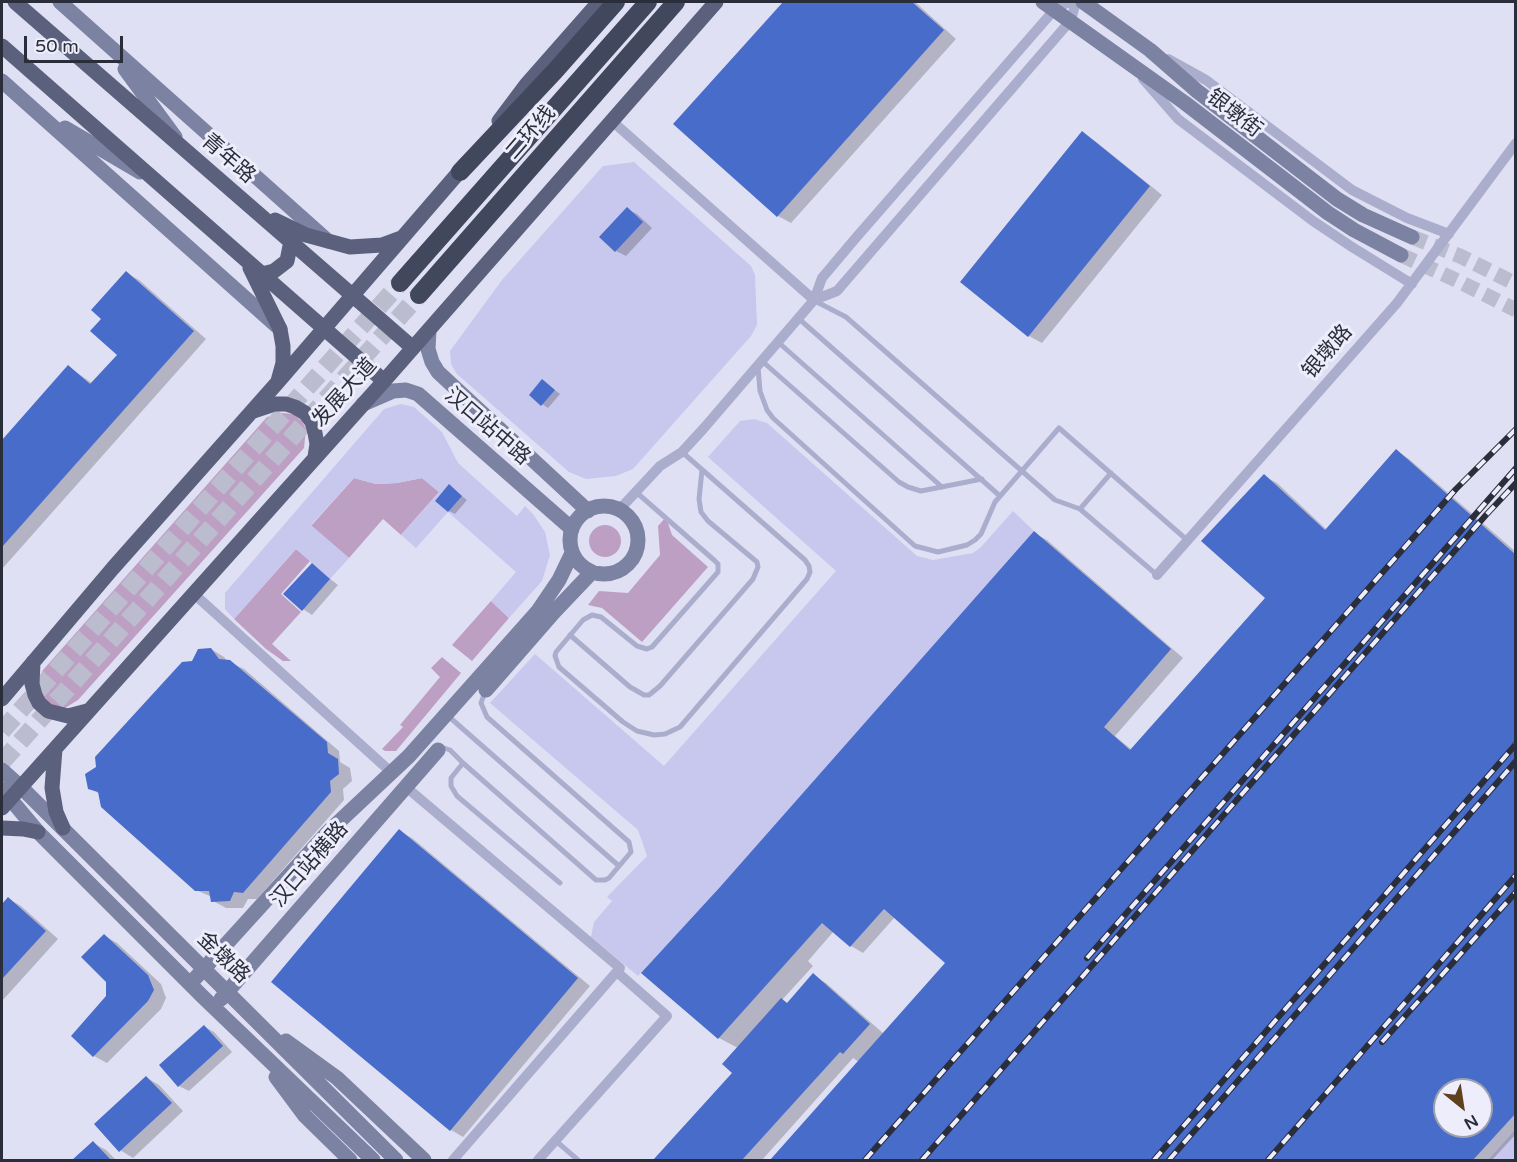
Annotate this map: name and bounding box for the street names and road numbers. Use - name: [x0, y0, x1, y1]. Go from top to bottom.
- street label: 银墩街: [1201, 85, 1267, 143]
- street label: 二环线: [501, 101, 561, 165]
- street label: 青年路: [196, 129, 260, 189]
- street label: 银墩路: [1298, 320, 1358, 384]
- street label: 发展大道: [308, 353, 382, 433]
- street label: 汉口站中路: [439, 383, 535, 471]
- street label: 汉口站横路: [266, 817, 354, 913]
- street label: 金墩路: [192, 927, 254, 989]

